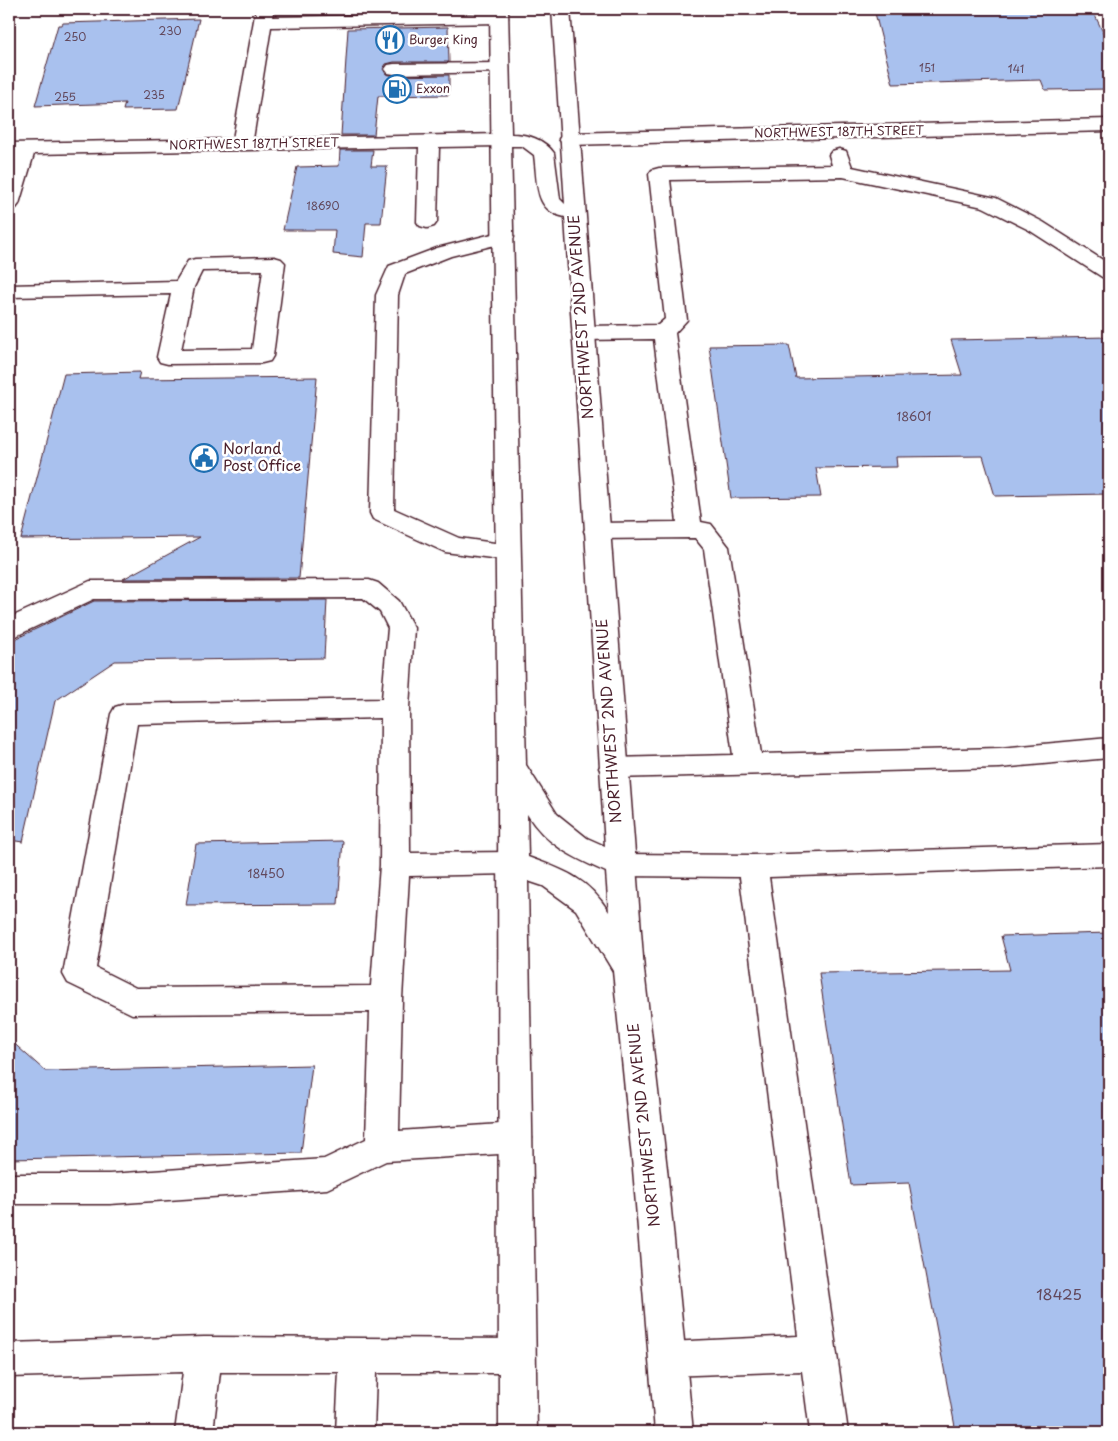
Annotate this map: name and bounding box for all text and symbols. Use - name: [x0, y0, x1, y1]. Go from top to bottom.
- house number: 230: [159, 22, 181, 39]
- restaurant icon: Burger King: [375, 25, 405, 55]
- house number: 250: [64, 28, 86, 45]
- place label: Burger King: [409, 30, 478, 48]
- house number: 151: [919, 59, 935, 76]
- house number: 141: [1008, 60, 1024, 77]
- fuel station icon: Exxon: [382, 74, 412, 104]
- place label: Exxon: [416, 79, 450, 97]
- house number: 235: [143, 86, 165, 103]
- house number: 255: [54, 88, 76, 105]
- street label: NORTHWEST 187TH STREET: [754, 121, 925, 141]
- street label: NORTHWEST 187TH STREET: [169, 133, 340, 153]
- house number: 18690: [306, 197, 340, 214]
- street label: NORTHWEST 2ND AVENUE: [561, 214, 598, 420]
- house number: 18601: [897, 407, 931, 425]
- place label: Norland Post Office: [223, 436, 301, 476]
- public building icon: Norland Post Office: [189, 443, 219, 473]
- street label: NORTHWEST 2ND AVENUE: [589, 618, 626, 824]
- house number: 18450: [248, 864, 285, 882]
- street label: NORTHWEST 2ND AVENUE: [620, 1022, 665, 1228]
- house number: 18425: [1036, 1282, 1082, 1305]

